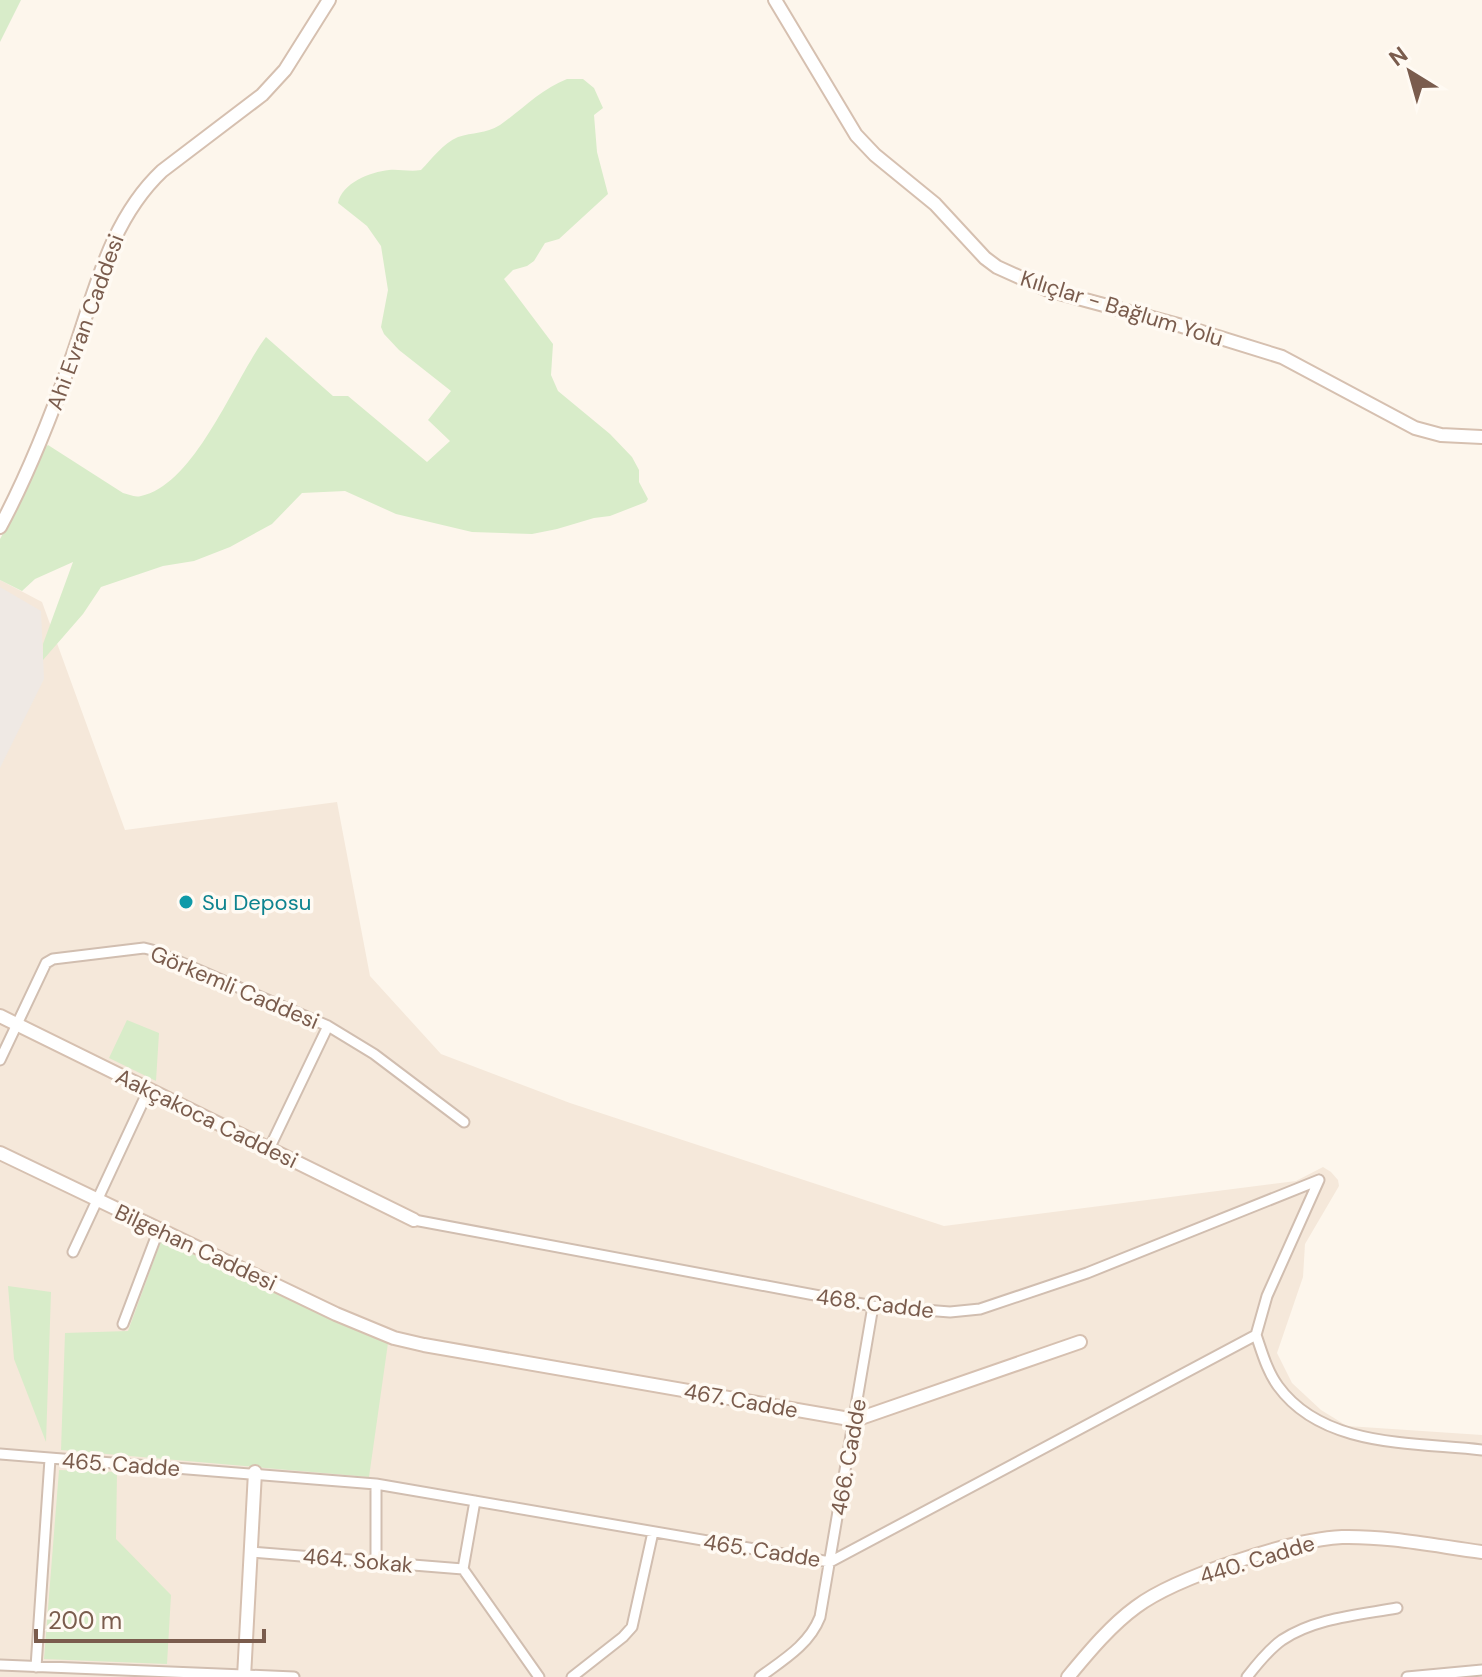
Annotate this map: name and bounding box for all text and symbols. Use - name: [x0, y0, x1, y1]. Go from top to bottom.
- north arrow: [1370, 32, 1450, 112]
- text: N: [1383, 40, 1413, 73]
- street label: Ahi Evran Caddesi: [40, 230, 131, 414]
- street label: Kılıçlar - Bağlum Yolu: [1017, 264, 1227, 353]
- place label: Su Deposu: [202, 888, 311, 917]
- marker: Su Deposu: [177, 893, 195, 911]
- street label: Görkemli Caddesi: [146, 939, 324, 1036]
- street label: Aakçakoca Caddesi: [111, 1062, 303, 1175]
- street label: Bilgehan Caddesi: [110, 1197, 281, 1298]
- street label: 468. Cadde: [814, 1282, 936, 1325]
- street label: 467. Cadde: [682, 1376, 800, 1425]
- street label: 466. Cadde: [824, 1396, 873, 1518]
- street label: 465. Cadde: [61, 1446, 181, 1483]
- street label: 465. Cadde: [701, 1527, 823, 1574]
- street label: 440. Cadde: [1196, 1528, 1318, 1591]
- street label: 464. Sokak: [302, 1541, 414, 1580]
- scale bar: [36, 1593, 264, 1643]
- text: 200 m: [48, 1605, 122, 1636]

